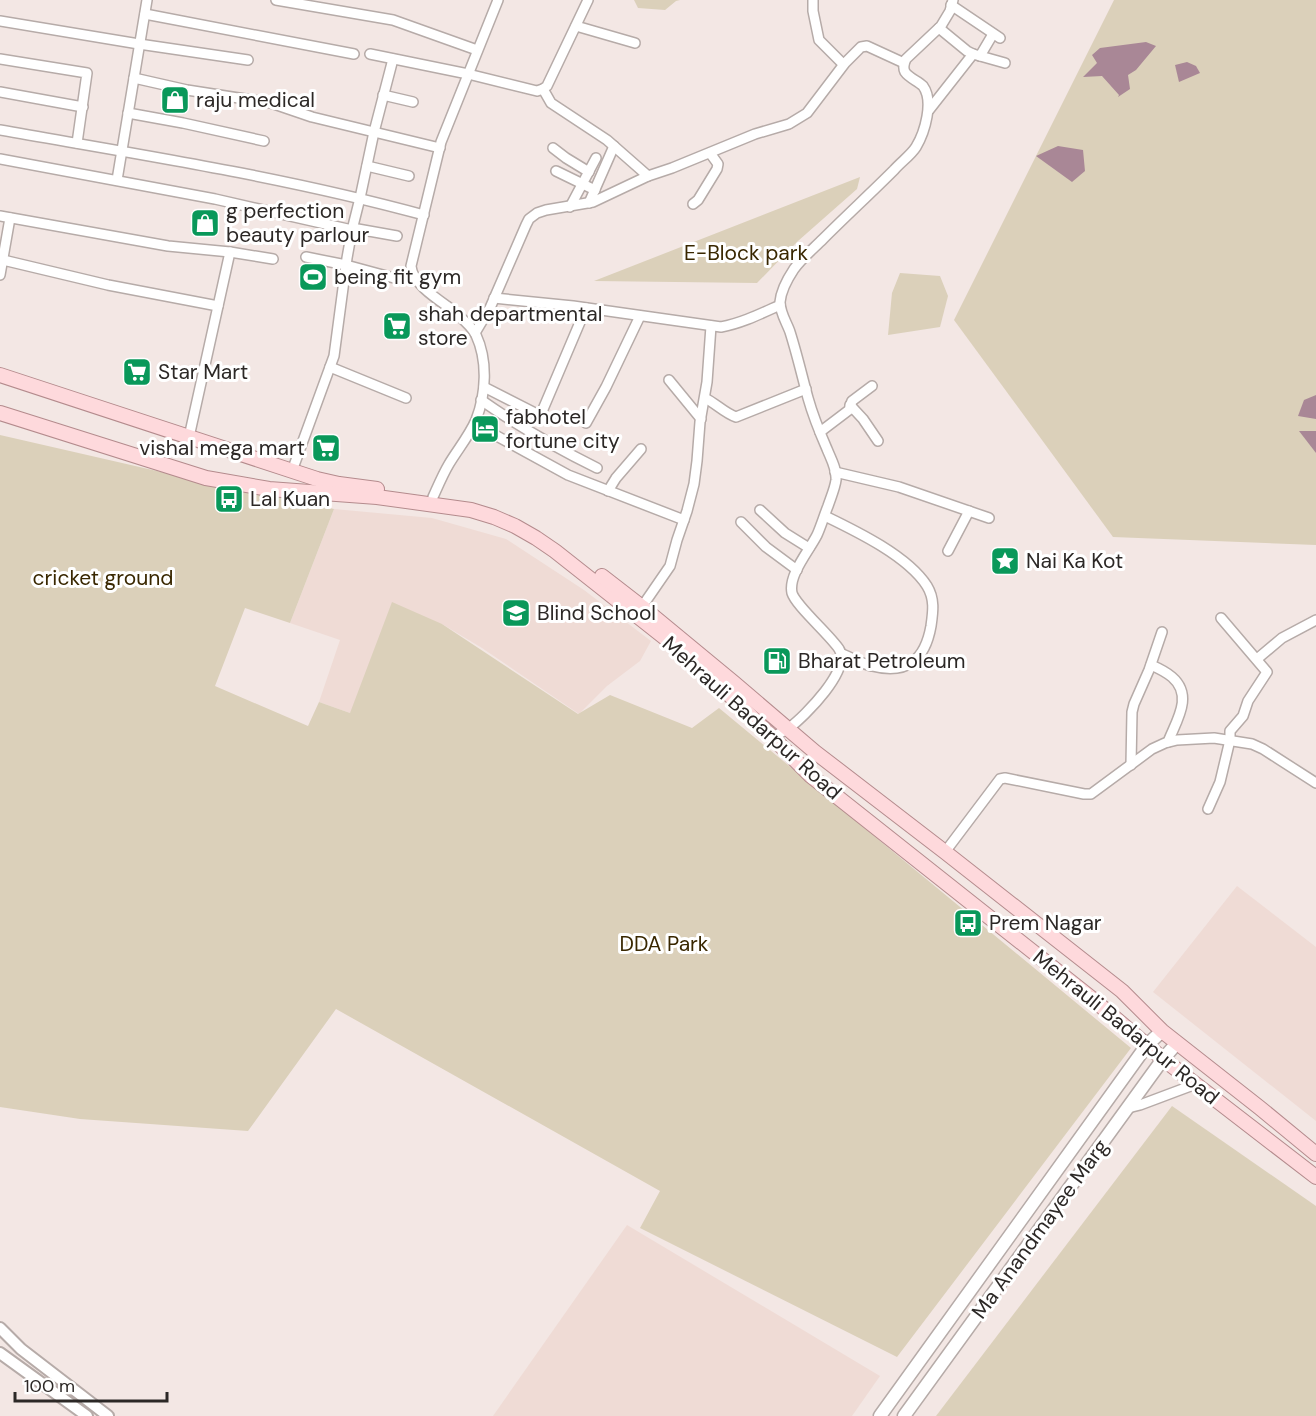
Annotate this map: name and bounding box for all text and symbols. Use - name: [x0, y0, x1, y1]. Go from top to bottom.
- shop icon: raju medical: [159, 84, 191, 116]
- place label: raju medical: [196, 86, 315, 114]
- place label: g perfection beauty parlour: [226, 197, 370, 249]
- shop icon: g perfection beauty parlour: [189, 207, 221, 239]
- park label: E-Block park: [684, 239, 808, 267]
- sports icon: being fit gym: [297, 261, 329, 293]
- place label: being fit gym: [334, 263, 461, 291]
- place label: shah departmental store: [418, 300, 602, 352]
- supermarket icon: shah departmental store: [381, 310, 413, 342]
- supermarket icon: Star Mart: [121, 356, 153, 388]
- place label: Star Mart: [158, 358, 248, 386]
- place label: fabhotel fortune city: [506, 403, 620, 455]
- hotel icon: fabhotel fortune city: [469, 413, 501, 445]
- supermarket icon: vishal mega mart: [310, 432, 342, 464]
- place label: vishal mega mart: [139, 434, 305, 462]
- bus stop icon: Lal Kuan: [213, 483, 245, 515]
- place label: Lal Kuan: [250, 485, 330, 513]
- place icon: Nai Ka Kot: [989, 545, 1021, 577]
- place label: Nai Ka Kot: [1026, 547, 1123, 575]
- park label: cricket ground: [33, 564, 173, 592]
- school or university icon: Blind School: [500, 597, 532, 629]
- place label: Blind School: [537, 599, 656, 627]
- street label: Mehrauli Badarpur Road: [656, 630, 848, 806]
- fuel station icon: Bharat Petroleum: [761, 645, 793, 677]
- place label: Bharat Petroleum: [798, 647, 965, 675]
- bus stop icon: Prem Nagar: [952, 907, 984, 939]
- place label: Prem Nagar: [989, 909, 1102, 937]
- park label: DDA Park: [620, 930, 709, 958]
- street label: Mehrauli Badarpur Road: [1027, 943, 1225, 1111]
- street label: Ma Anandmayee Marg: [965, 1133, 1115, 1324]
- scale bar: [15, 1365, 166, 1403]
- text: 100 m: [24, 1374, 75, 1398]

